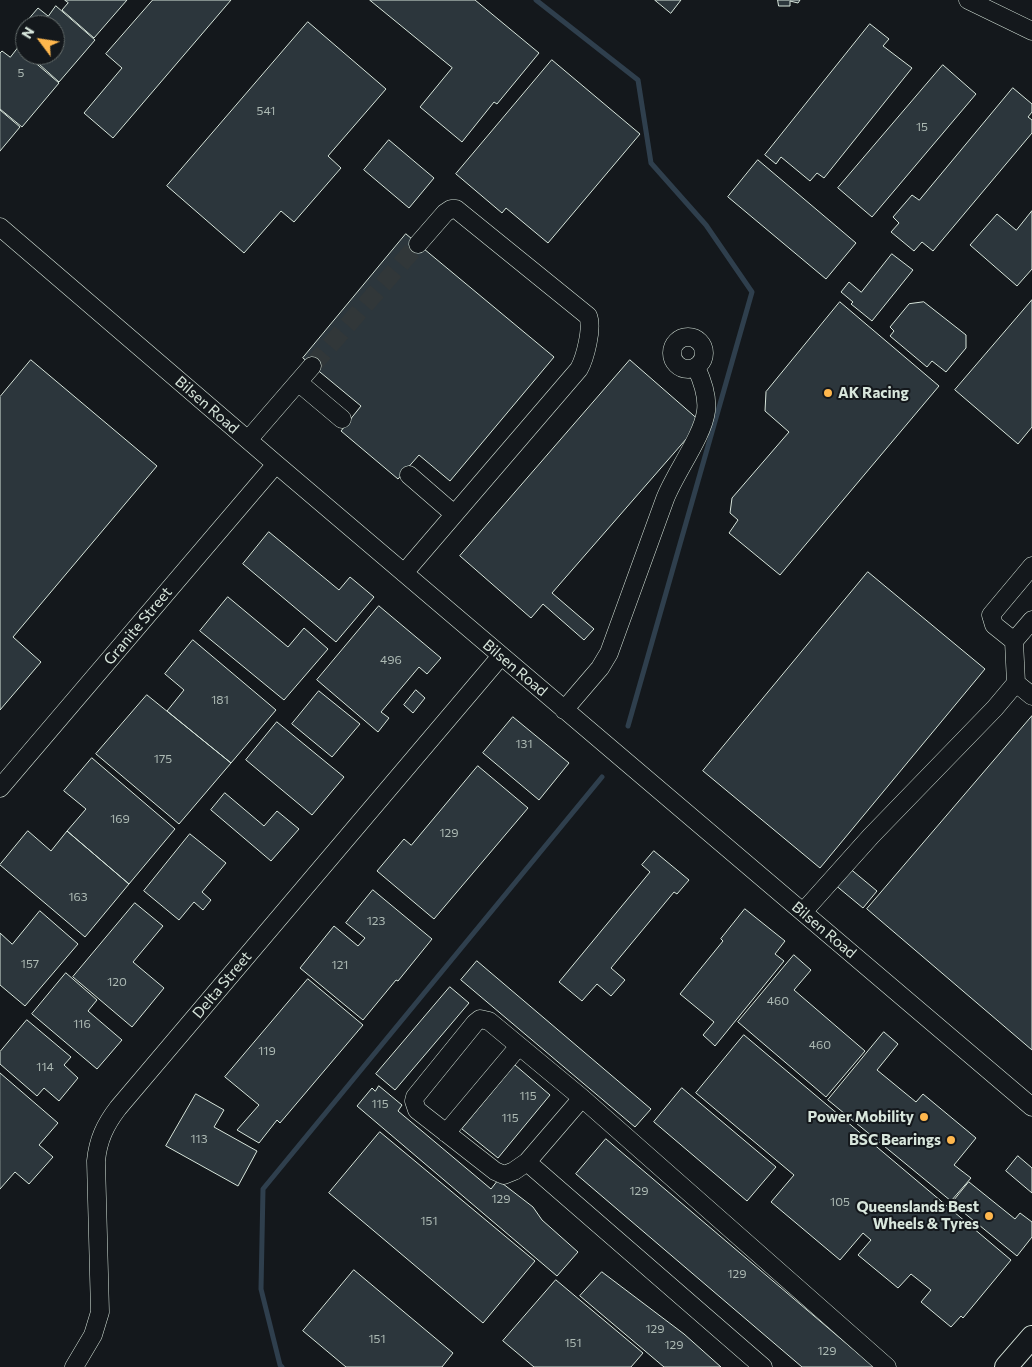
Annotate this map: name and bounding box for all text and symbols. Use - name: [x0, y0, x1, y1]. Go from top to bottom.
- north arrow: [15, 15, 65, 65]
- text: N: [18, 24, 38, 41]
- house number: 5: [18, 66, 24, 80]
- house number: 541: [257, 104, 275, 118]
- house number: 15: [916, 120, 928, 134]
- street label: Bilsen Road: [171, 372, 243, 438]
- place label: AK Racing: [838, 384, 909, 402]
- marker: AK Racing: [822, 387, 834, 399]
- street label: Granite Street: [100, 583, 176, 669]
- street label: Bilsen Road: [479, 636, 551, 700]
- house number: 496: [380, 653, 402, 667]
- house number: 181: [211, 693, 229, 707]
- house number: 131: [515, 737, 533, 751]
- house number: 175: [154, 752, 172, 766]
- house number: 169: [110, 812, 130, 826]
- house number: 129: [439, 826, 459, 840]
- house number: 163: [68, 890, 88, 904]
- street label: Bilsen Road: [788, 898, 860, 962]
- house number: 123: [367, 914, 385, 928]
- street label: Delta Street: [189, 948, 255, 1022]
- house number: 157: [21, 957, 39, 971]
- house number: 121: [332, 958, 348, 972]
- house number: 120: [107, 975, 127, 989]
- house number: 460: [767, 994, 789, 1008]
- house number: 116: [73, 1017, 91, 1031]
- house number: 460: [809, 1038, 831, 1052]
- house number: 119: [258, 1044, 276, 1058]
- house number: 114: [36, 1060, 54, 1074]
- house number: 115: [519, 1089, 537, 1103]
- house number: 115: [371, 1097, 389, 1111]
- place label: Power Mobility: [808, 1108, 914, 1126]
- house number: 115: [501, 1111, 519, 1125]
- marker: Power Mobility: [918, 1111, 930, 1123]
- place label: BSC Bearings: [849, 1131, 941, 1149]
- house number: 113: [190, 1132, 208, 1146]
- marker: BSC Bearings: [945, 1134, 957, 1146]
- house number: 129: [629, 1184, 649, 1198]
- house number: 129: [491, 1192, 511, 1206]
- house number: 105: [830, 1195, 850, 1209]
- place label: Queenslands Best Wheels & Tyres: [856, 1198, 979, 1233]
- marker: Queenslands Best Wheels & Tyres: [983, 1210, 995, 1222]
- house number: 151: [420, 1214, 438, 1228]
- house number: 129: [727, 1267, 747, 1281]
- house number: 129: [645, 1322, 665, 1336]
- house number: 151: [368, 1332, 386, 1346]
- house number: 151: [564, 1336, 582, 1350]
- house number: 129: [664, 1338, 684, 1352]
- house number: 129: [817, 1344, 837, 1358]

